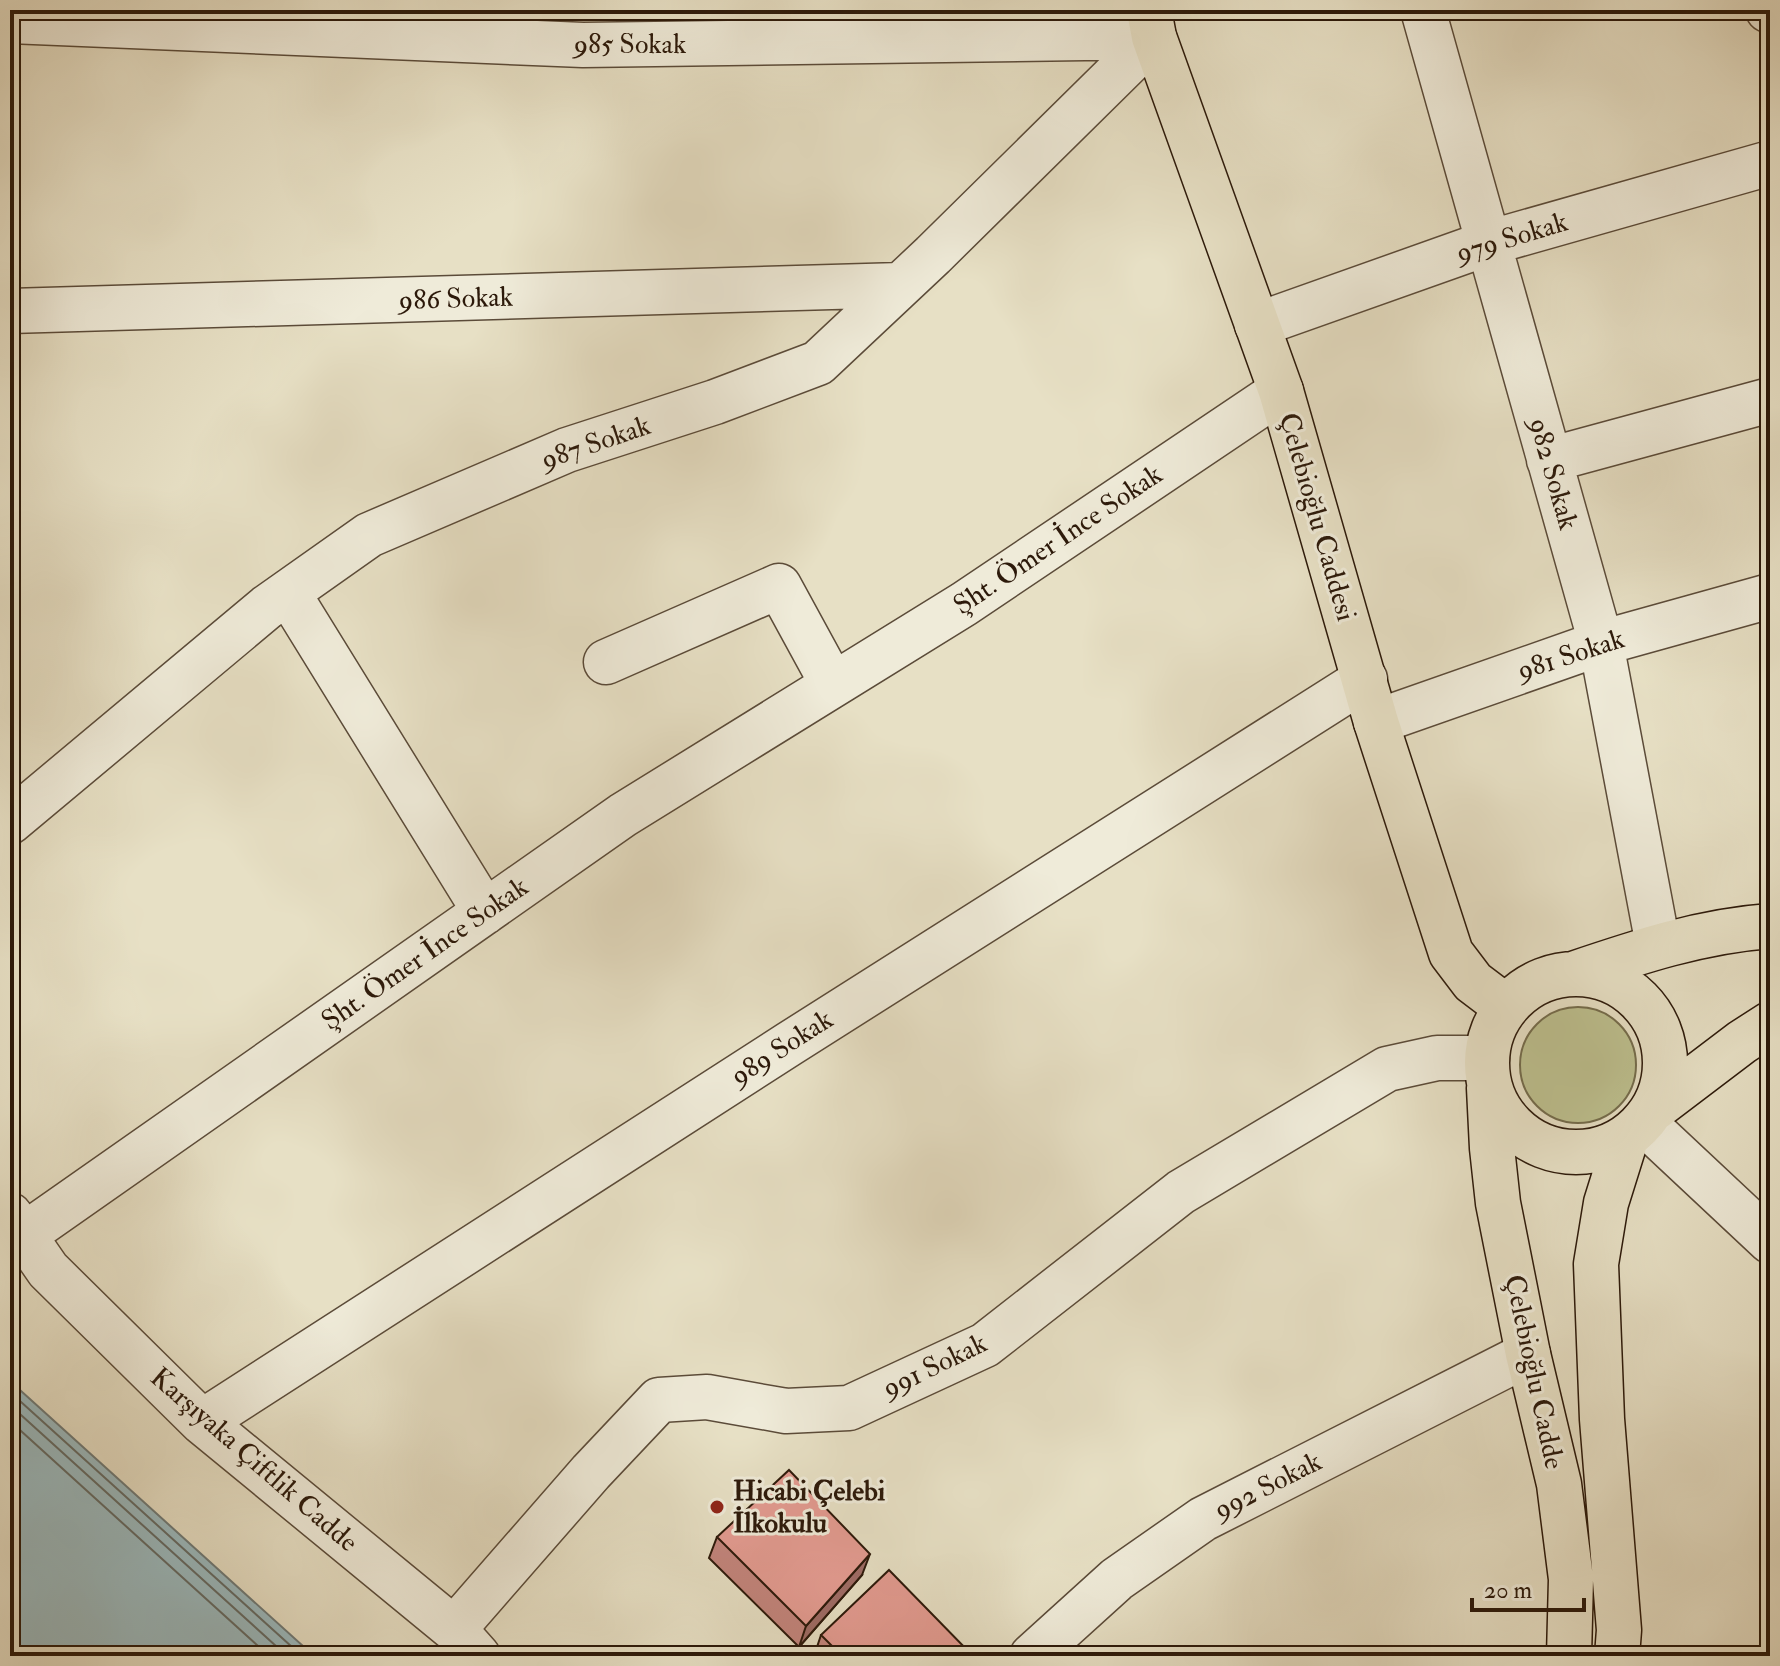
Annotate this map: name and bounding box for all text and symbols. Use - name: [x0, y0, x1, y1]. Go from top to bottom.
- street label: 985 Sokak: [572, 27, 687, 62]
- street label: 979 Sokak: [1450, 204, 1572, 272]
- street label: 986 Sokak: [396, 279, 514, 319]
- street label: 987 Sokak: [535, 408, 656, 479]
- street label: Çelebioğlu Caddesi: [1271, 409, 1363, 625]
- street label: 982 Sokak: [1520, 412, 1586, 534]
- street label: Şht. Ömer İnce Sokak: [947, 457, 1170, 623]
- street label: 981 Sokak: [1511, 621, 1629, 689]
- street label: Şht. Ömer İnce Sokak: [315, 869, 536, 1038]
- street label: 989 Sokak: [723, 1002, 840, 1095]
- street label: Çelebioğlu Cadde: [1496, 1272, 1572, 1473]
- street label: 991 Sokak: [875, 1326, 993, 1407]
- street label: Karşıyaka Çiftlik Cadde: [143, 1360, 365, 1560]
- street label: 992 Sokak: [1207, 1444, 1328, 1529]
- place label: Hicabi Çelebi İlkokulu: [733, 1474, 886, 1541]
- marker: Hicabi Çelebi İlkokulu: [708, 1498, 726, 1516]
- scale bar: [1472, 1562, 1584, 1612]
- text: 20 m: [1484, 1575, 1533, 1606]

